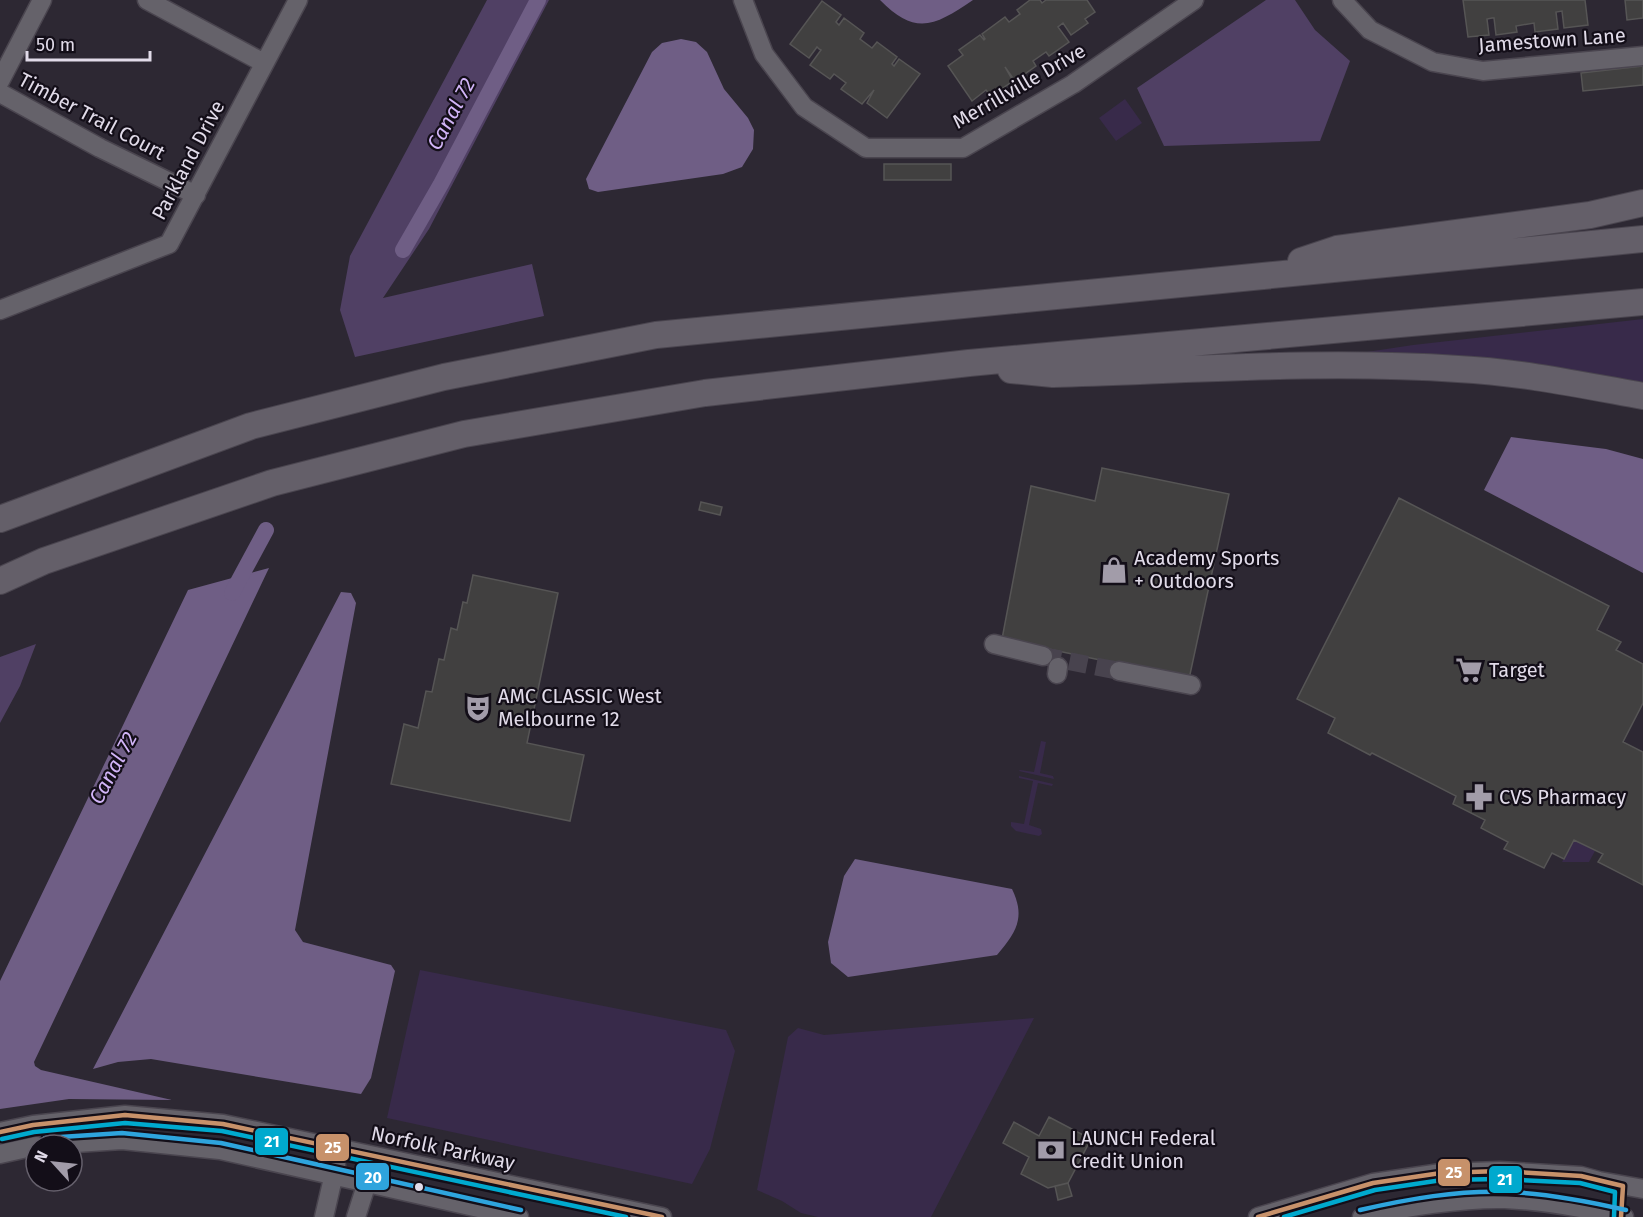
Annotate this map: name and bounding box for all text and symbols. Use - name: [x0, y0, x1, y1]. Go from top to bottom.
- street label: Jamestown Lane: [1478, 23, 1626, 57]
- scale bar: [27, 24, 150, 62]
- text: 50 m: [36, 34, 75, 56]
- street label: Merrillville Drive: [948, 38, 1090, 134]
- street label: Timber Trail Court: [15, 67, 170, 165]
- water label: Canal 72: [421, 73, 481, 155]
- street label: Parkland Drive: [146, 96, 230, 224]
- place label: Academy Sports + Outdoors: [1134, 546, 1279, 593]
- shop icon: Academy Sports + Outdoors: [1099, 555, 1129, 585]
- supermarket icon: Target: [1454, 655, 1484, 685]
- place label: Target: [1489, 658, 1546, 682]
- place label: AMC CLASSIC West Melbourne 12: [498, 684, 662, 731]
- theatre icon: AMC CLASSIC West Melbourne 12: [463, 693, 493, 723]
- water label: Canal 72: [83, 727, 143, 809]
- pharmacy icon: CVS Pharmacy: [1464, 782, 1494, 812]
- place label: CVS Pharmacy: [1499, 785, 1626, 809]
- street label: Norfolk Parkway: [369, 1121, 517, 1175]
- place label: LAUNCH Federal Credit Union: [1071, 1126, 1216, 1173]
- line badge: 21: [254, 1127, 289, 1156]
- text: 21: [264, 1132, 280, 1151]
- north arrow: [24, 1133, 84, 1193]
- line badge: 25: [315, 1133, 350, 1162]
- bank icon: LAUNCH Federal Credit Union: [1036, 1135, 1066, 1165]
- text: 25: [325, 1138, 342, 1157]
- text: N: [30, 1147, 52, 1165]
- line badge: 25: [1437, 1158, 1471, 1187]
- line badge: 20: [355, 1162, 390, 1191]
- text: 25: [1446, 1163, 1463, 1182]
- line badge: 21: [1488, 1165, 1523, 1194]
- text: 20: [364, 1168, 382, 1187]
- text: 21: [1497, 1170, 1513, 1189]
- unlabelled marker: [413, 1181, 425, 1193]

